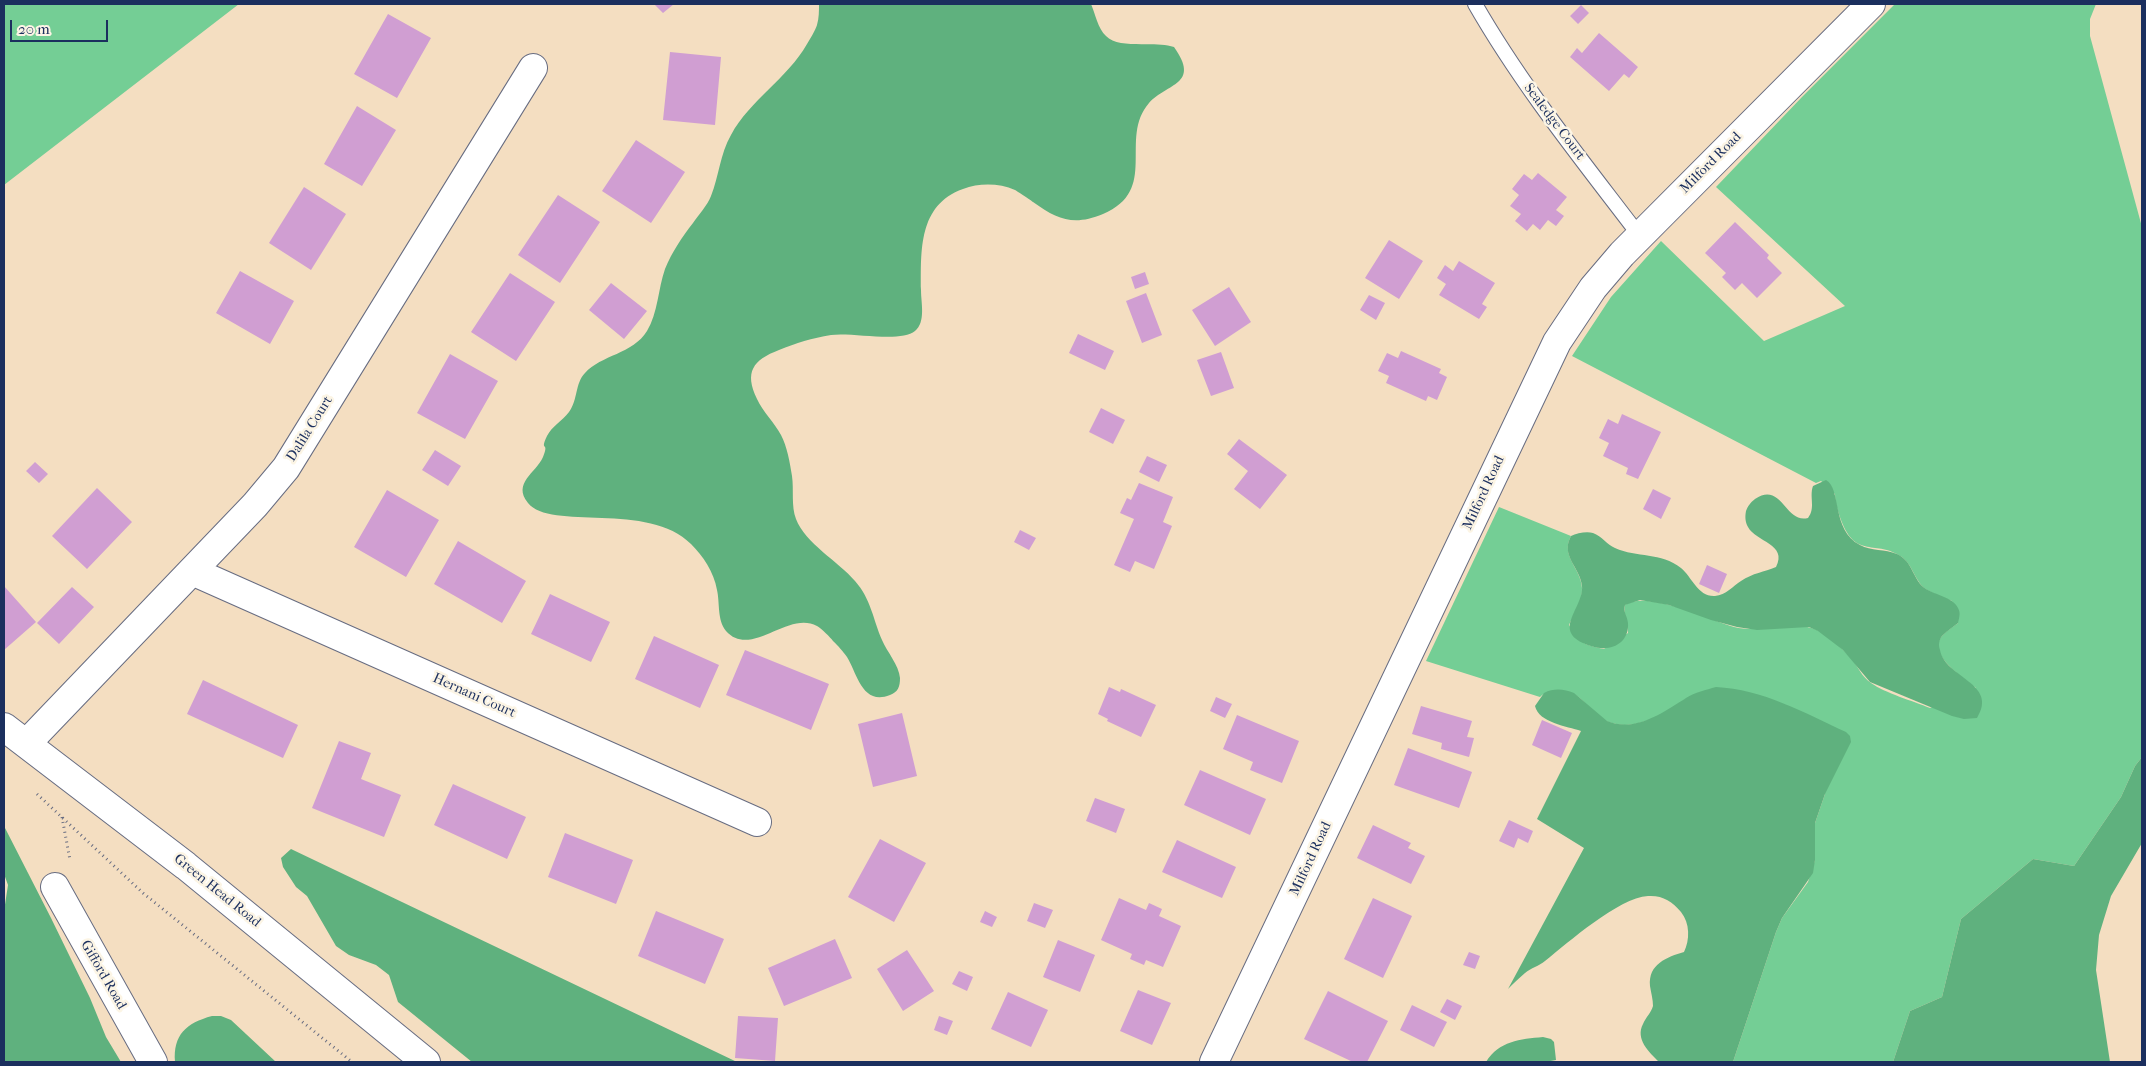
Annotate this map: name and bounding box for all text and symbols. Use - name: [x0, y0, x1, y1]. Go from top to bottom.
- scale bar: [12, 10, 110, 42]
- text: 20 m: [18, 20, 50, 38]
- street label: Sealedge Court: [1520, 80, 1588, 164]
- street label: Milford Road: [1677, 129, 1745, 197]
- street label: Dalila Court: [283, 393, 337, 465]
- street label: Milford Road: [1460, 453, 1508, 533]
- street label: Hernani Court: [430, 670, 518, 722]
- street label: Milford Road: [1287, 819, 1335, 899]
- street label: Green Head Road: [170, 851, 264, 931]
- street label: Gifford Road: [77, 938, 129, 1012]

